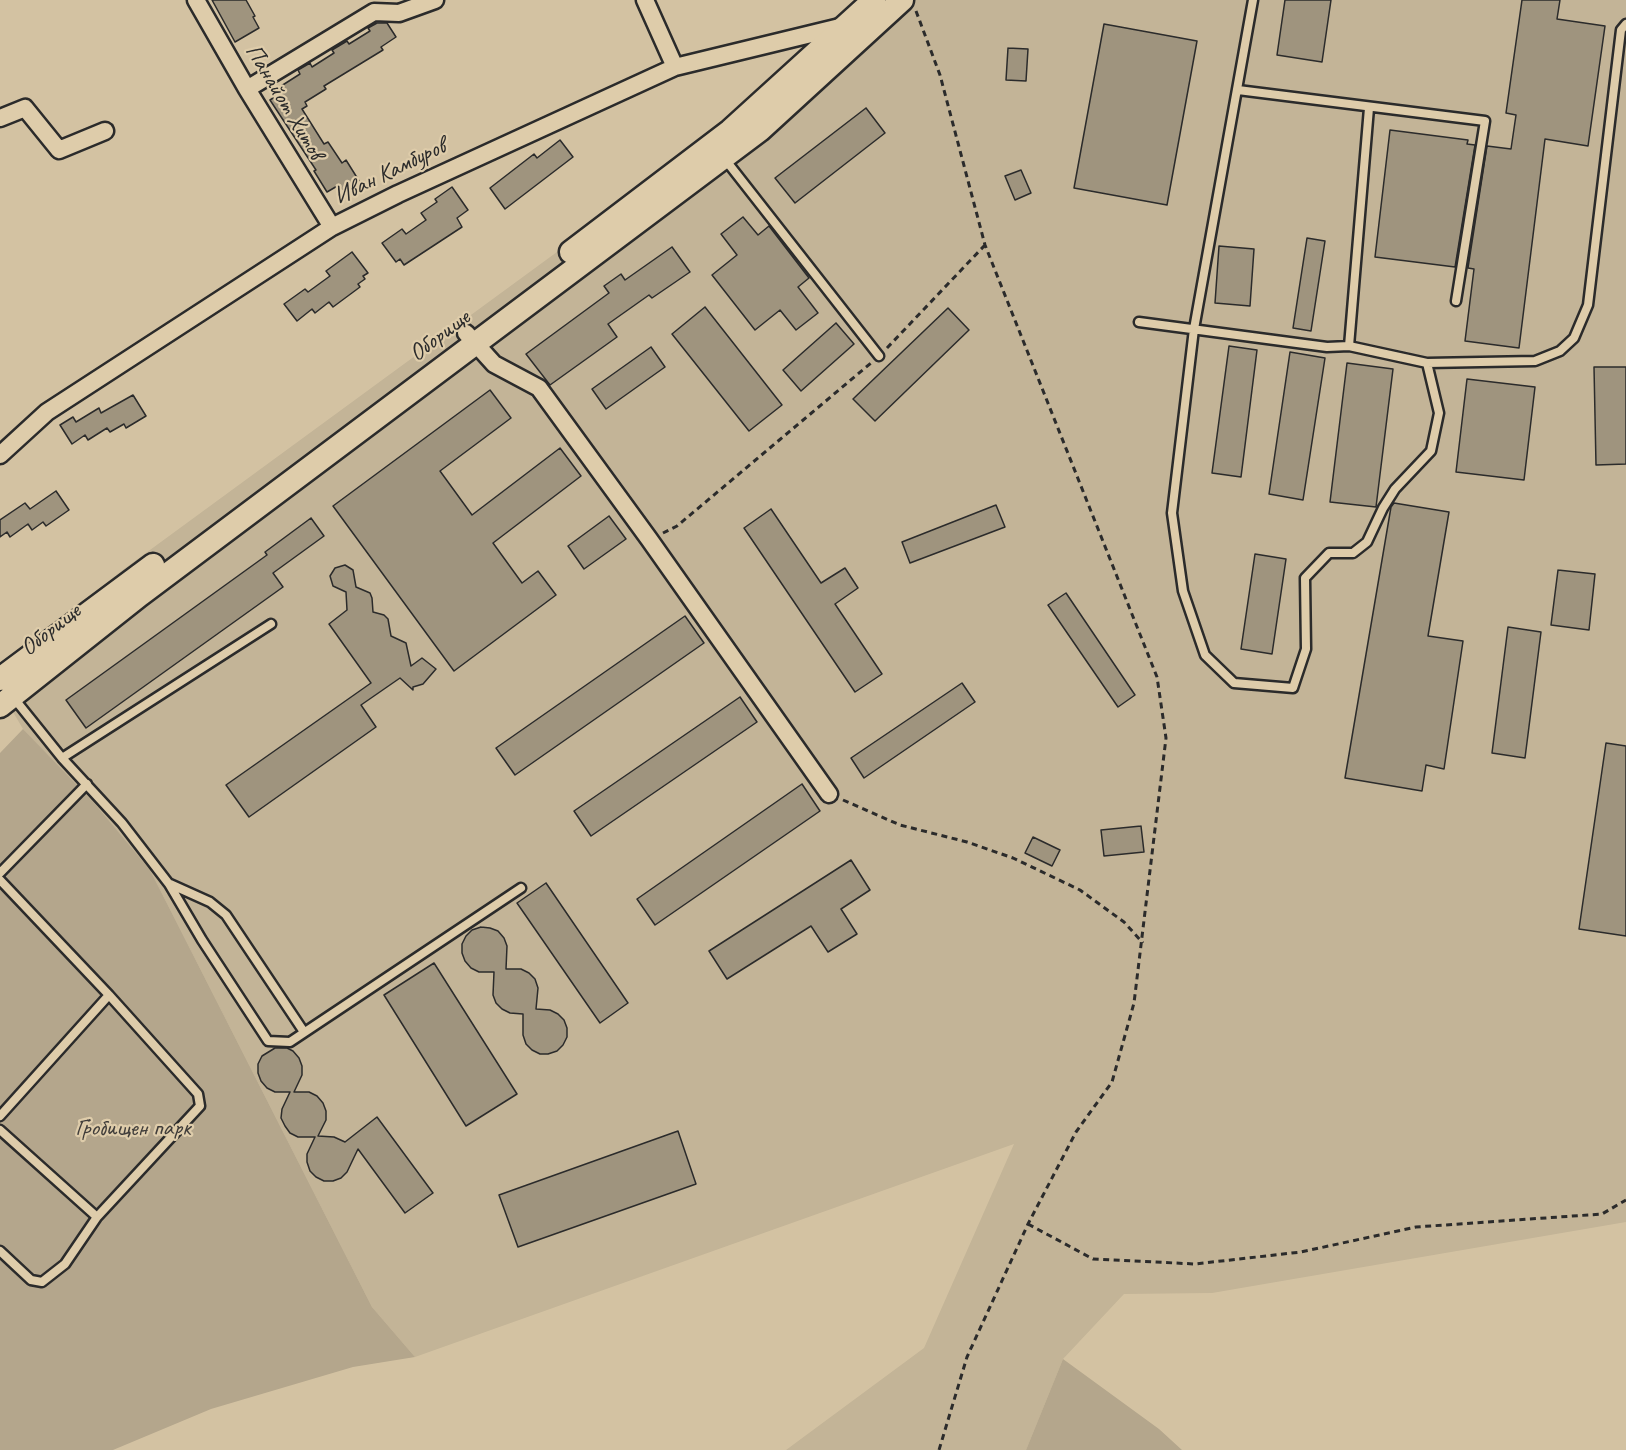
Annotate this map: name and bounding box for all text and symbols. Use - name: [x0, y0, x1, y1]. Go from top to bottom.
- street label: Панайот Хитов: [238, 39, 330, 165]
- street label: Иван Камбуров: [329, 133, 451, 211]
- street label: Оборище: [404, 304, 476, 368]
- street label: Оборище: [15, 597, 87, 663]
- park label: Гробищен парк: [75, 1115, 191, 1143]

